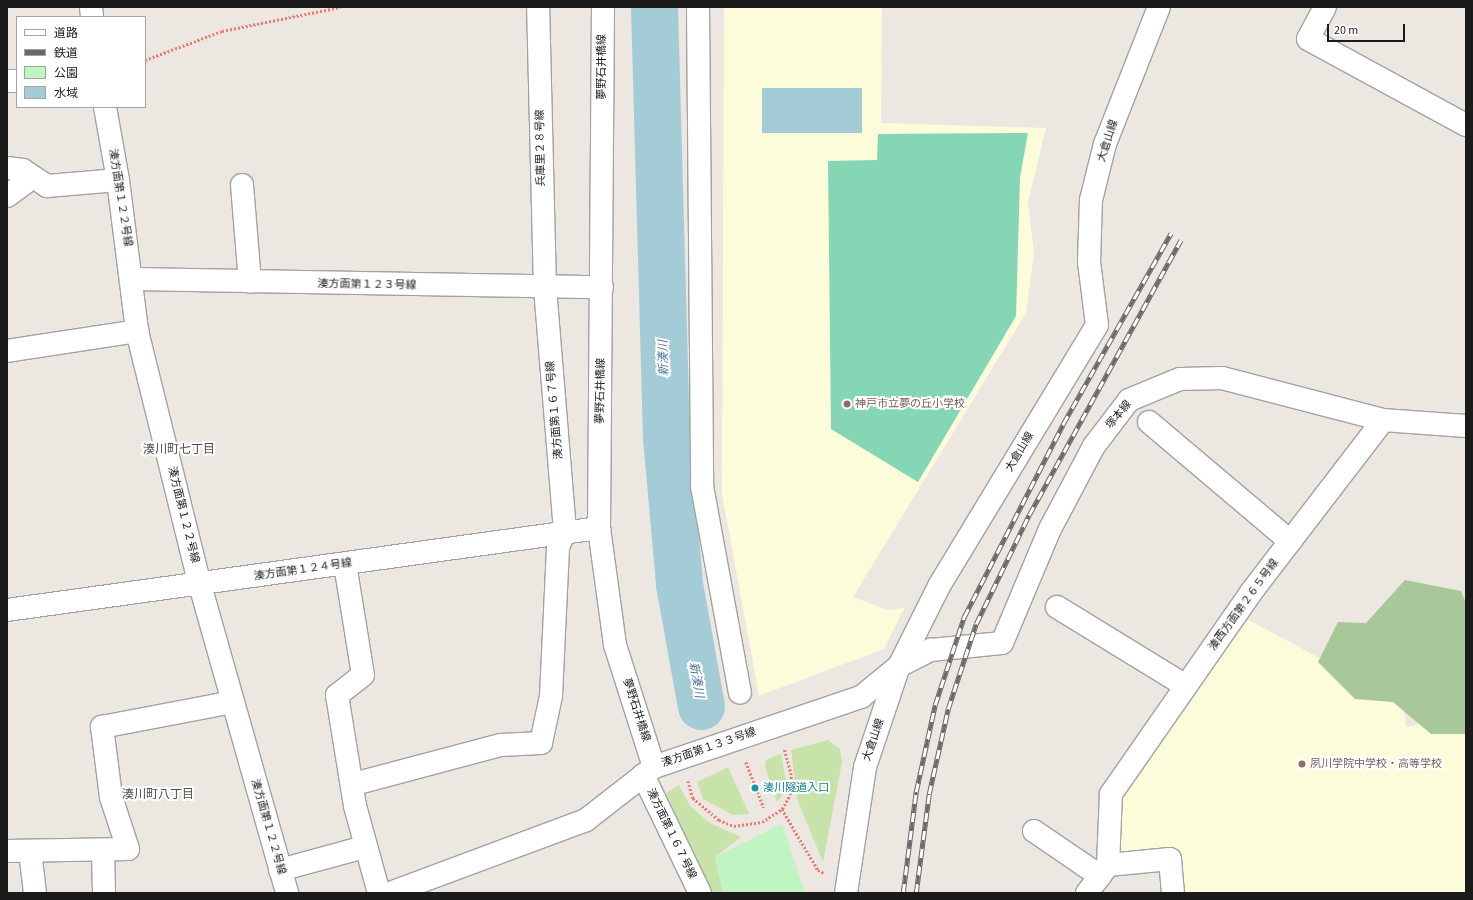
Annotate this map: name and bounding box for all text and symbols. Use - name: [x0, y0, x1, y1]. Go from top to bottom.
- legend: [16, 16, 146, 108]
- scale bar: [1329, 16, 1407, 42]
- text: 20 m: [1334, 22, 1358, 39]
- text: 道路: [54, 25, 78, 42]
- street label: 夢野石井橋線: [595, 34, 609, 100]
- text: 鉄道: [54, 45, 78, 62]
- text: 公園: [54, 65, 78, 82]
- text: 水域: [54, 85, 78, 102]
- street label: 兵庫里２８号線: [534, 109, 548, 187]
- street label: 大倉山線: [1095, 118, 1121, 164]
- street label: 湊方面第１２２号線: [106, 148, 134, 248]
- street label: 湊方面第１２３号線: [317, 278, 417, 292]
- water label: 新湊川: [656, 340, 672, 376]
- street label: 夢野石井橋線: [594, 358, 608, 424]
- street label: 湊方面第１６７号線: [544, 360, 566, 460]
- place label: 神戸市立夢の丘小学校: [855, 397, 965, 411]
- street label: 塚本線: [1103, 398, 1135, 432]
- marker: 神戸市立夢の丘小学校: [842, 399, 852, 409]
- street label: 大倉山線: [1003, 430, 1037, 474]
- district label: 湊川町七丁目: [143, 443, 215, 457]
- street label: 湊方面第１２２号線: [165, 465, 201, 565]
- street label: 湊方面第１２４号線: [253, 557, 353, 583]
- street label: 湊西方面第２６５号線: [1206, 557, 1282, 653]
- water label: 新湊川: [686, 661, 706, 699]
- street label: 夢野石井橋線: [620, 677, 652, 743]
- street label: 大倉山線: [861, 717, 887, 763]
- street label: 湊方面第１３３号線: [660, 726, 758, 770]
- place label: 夙川学院中学校・高等学校: [1310, 757, 1442, 771]
- marker: 夙川学院中学校・高等学校: [1297, 759, 1307, 769]
- street label: 湊方面第１２２号線: [248, 778, 288, 876]
- place label: 湊川隧道入口: [763, 781, 829, 795]
- marker: 湊川隧道入口: [750, 783, 760, 793]
- street label: 湊方面第１６７号線: [643, 787, 699, 881]
- district label: 湊川町八丁目: [122, 788, 194, 802]

